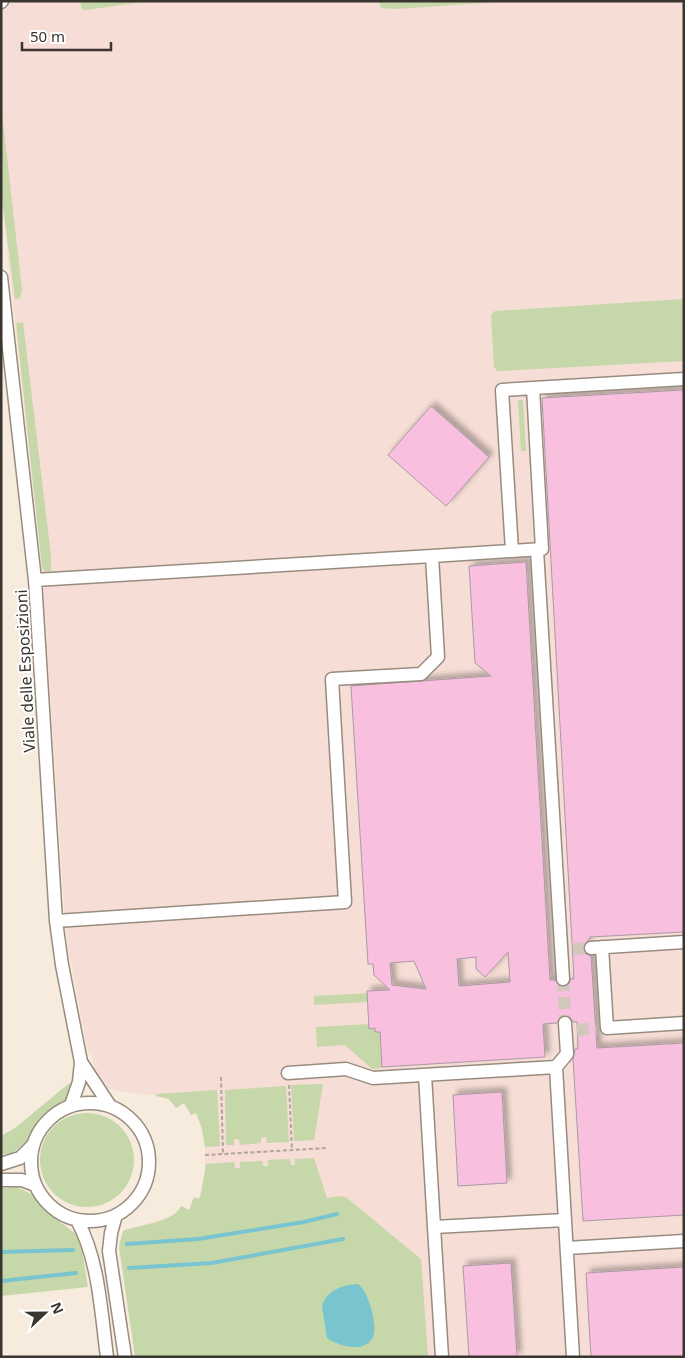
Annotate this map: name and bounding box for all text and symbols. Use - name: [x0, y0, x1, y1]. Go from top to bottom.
- scale bar: [22, 20, 111, 52]
- text: 50 m: [30, 26, 65, 46]
- street label: Viale delle Esposizioni: [10, 589, 40, 753]
- north arrow: [20, 1288, 70, 1338]
- text: N: [47, 1299, 68, 1317]

